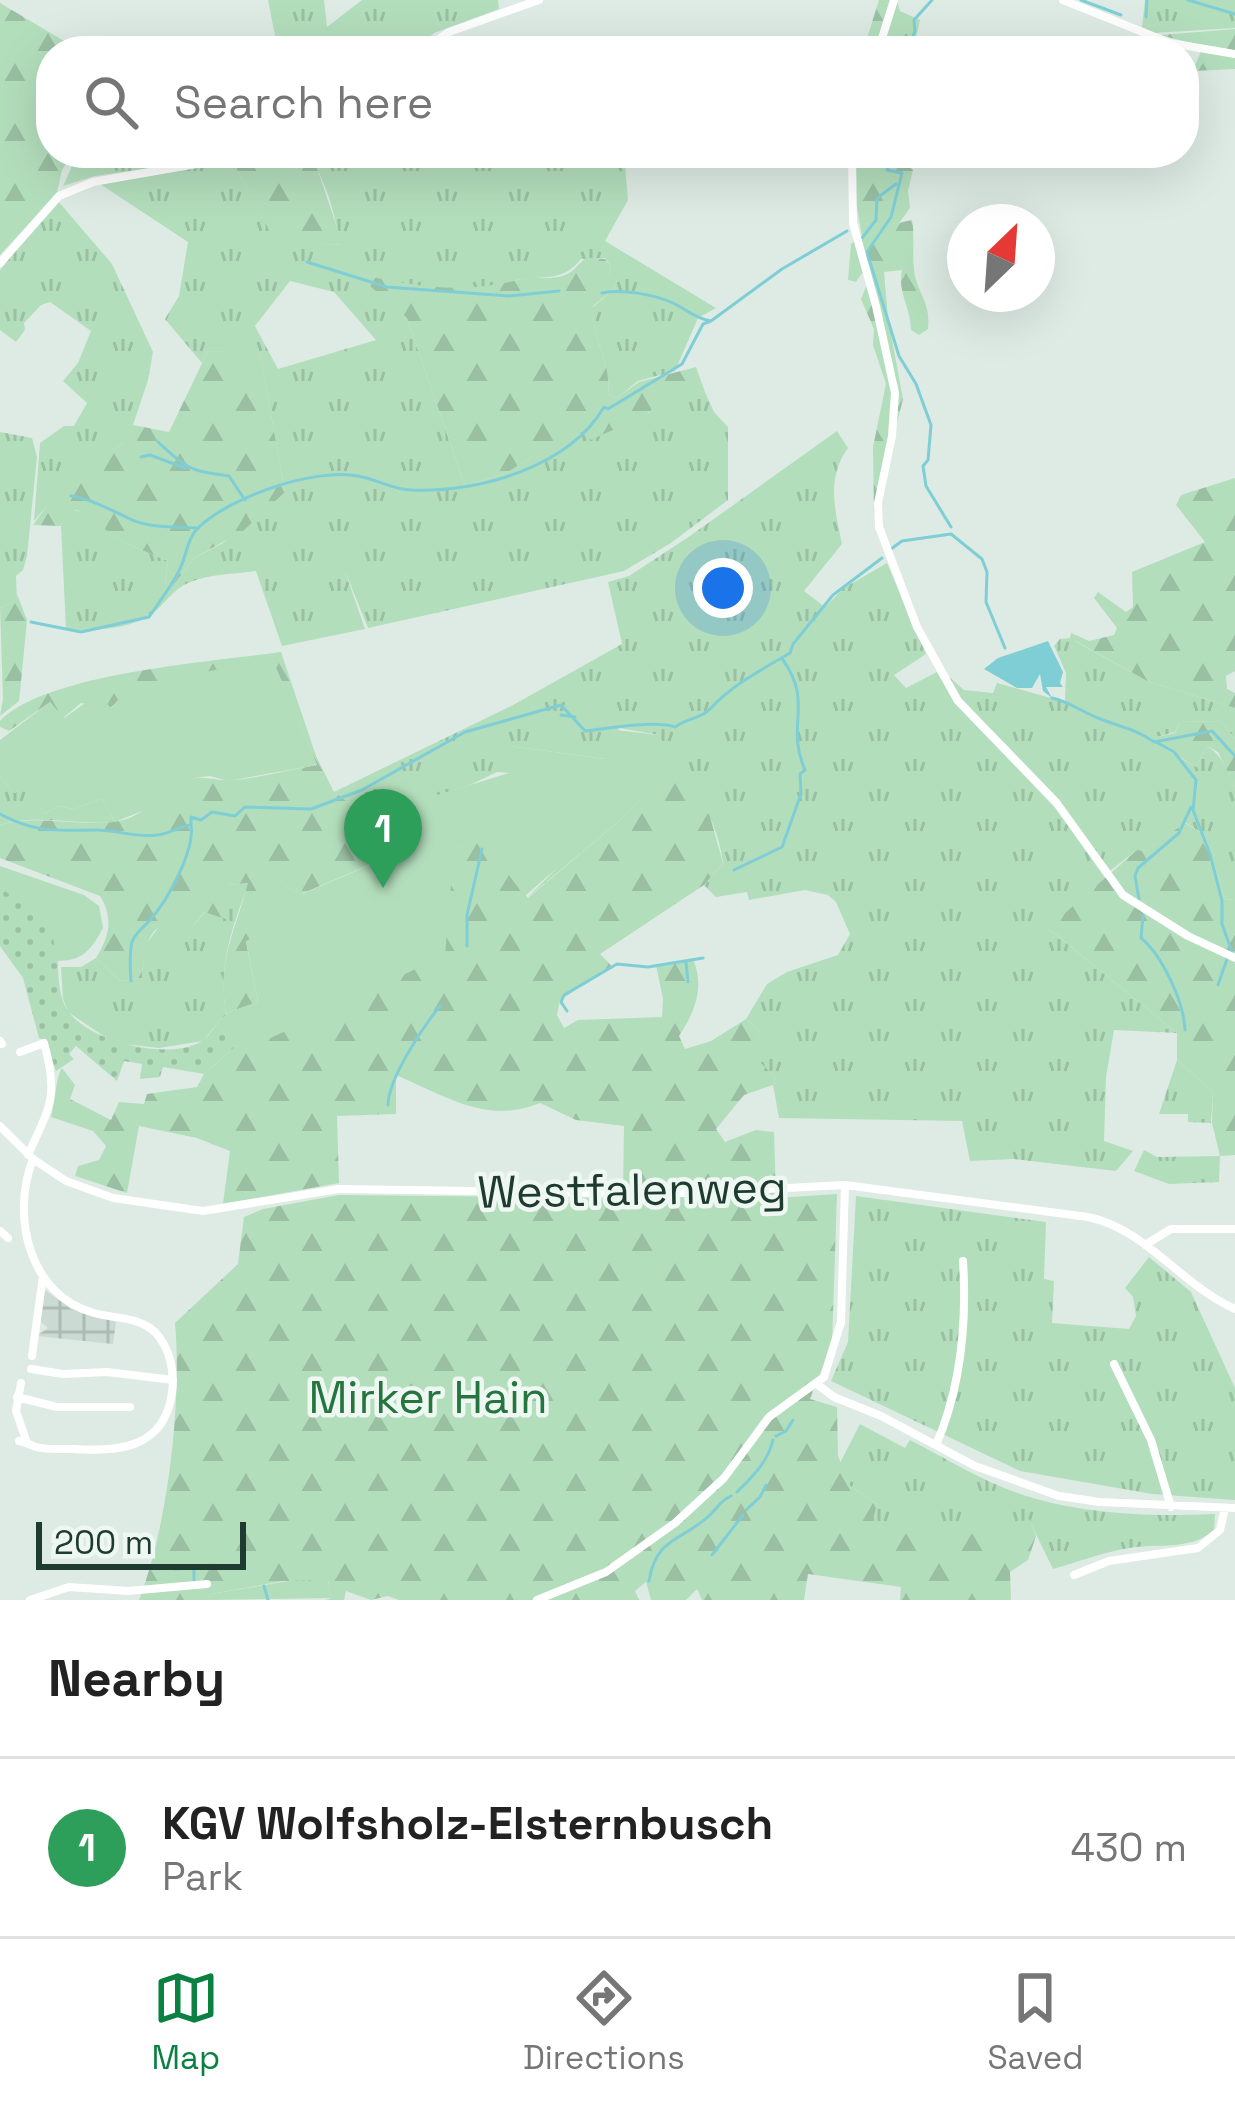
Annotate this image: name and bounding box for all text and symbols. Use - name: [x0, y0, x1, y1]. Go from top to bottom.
- search box: [36, 36, 1199, 168]
- icon: search: [78, 69, 144, 135]
- text: Search here: [174, 74, 433, 131]
- north arrow: [947, 204, 1055, 312]
- your location: [693, 558, 753, 618]
- pin: 1: [344, 789, 422, 888]
- street label: Westfalenweg: [477, 1158, 787, 1221]
- park label: Mirker Hain: [308, 1369, 548, 1426]
- scale bar: [36, 1516, 246, 1569]
- text: 200 m: [54, 1522, 153, 1564]
- text: Nearby: [48, 1646, 225, 1711]
- text: KGV Wolfsholz-Elsternbusch: [162, 1795, 773, 1852]
- text: 1: [78, 1823, 96, 1872]
- text: 430 m: [1071, 1823, 1187, 1872]
- text: Park: [162, 1852, 243, 1901]
- tab: Map: [151, 1965, 220, 2079]
- tab: Directions: [523, 1965, 685, 2079]
- tab: Saved: [987, 1965, 1084, 2079]

